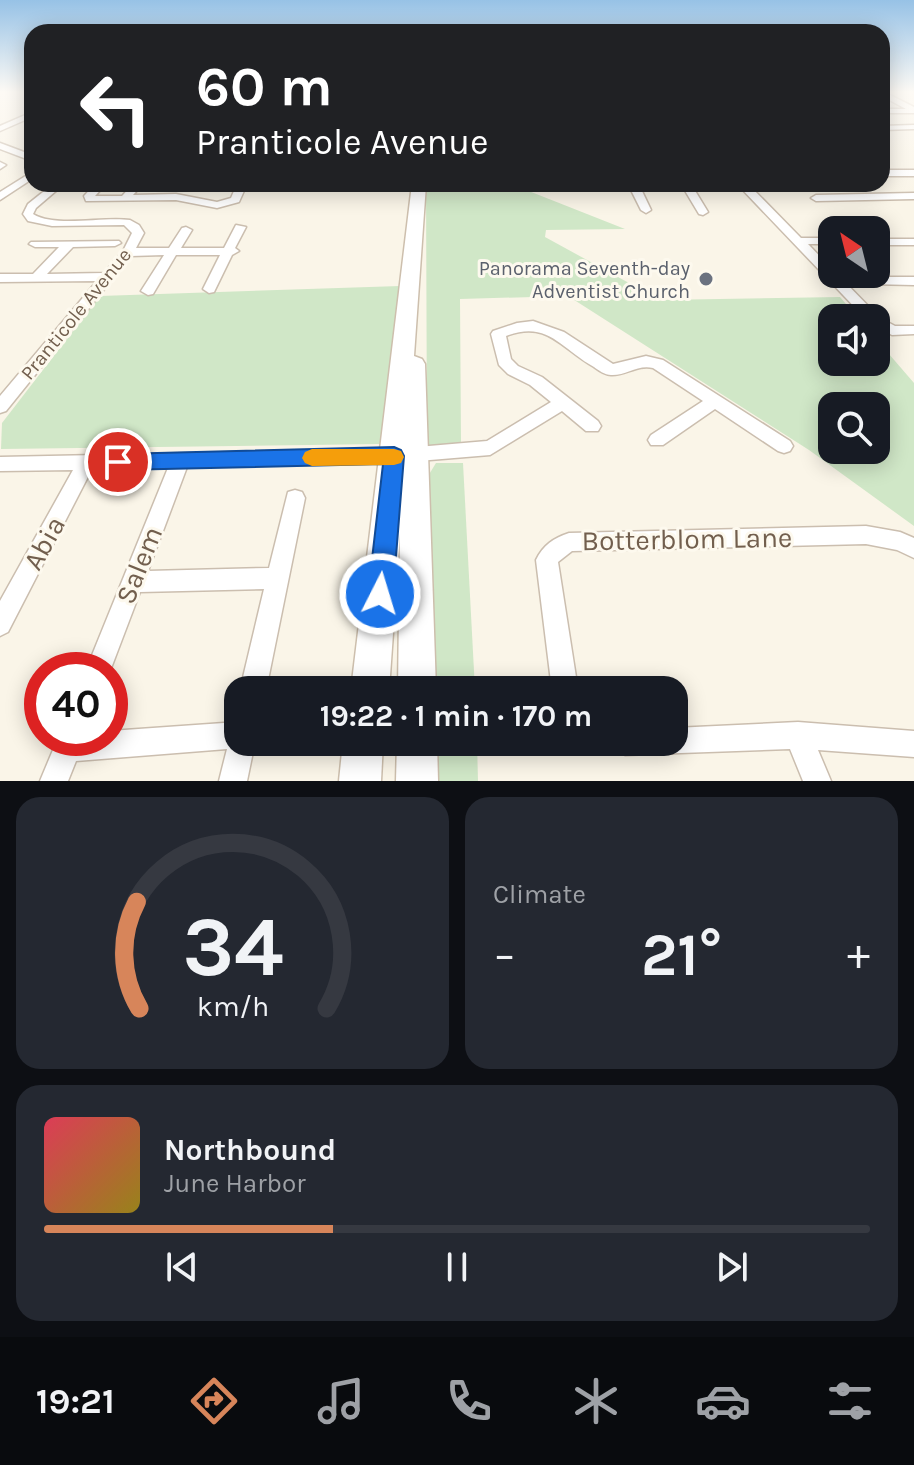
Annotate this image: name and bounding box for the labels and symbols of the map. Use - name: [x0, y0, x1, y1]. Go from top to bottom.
- north arrow: [818, 216, 890, 288]
- street label: Pranticole Avenue: [16, 244, 136, 384]
- place label: Panorama Seventh-day Adventist Church: [479, 257, 690, 303]
- marker: Panorama Seventh-day Adventist Church: [697, 270, 715, 288]
- pin: [84, 428, 152, 496]
- street label: Abia: [16, 510, 72, 576]
- street label: Salem: [109, 521, 169, 609]
- street label: Botterblom Lane: [581, 521, 793, 557]
- position arrow: [338, 552, 422, 636]
- speed limit sign: 40: [24, 652, 128, 756]

